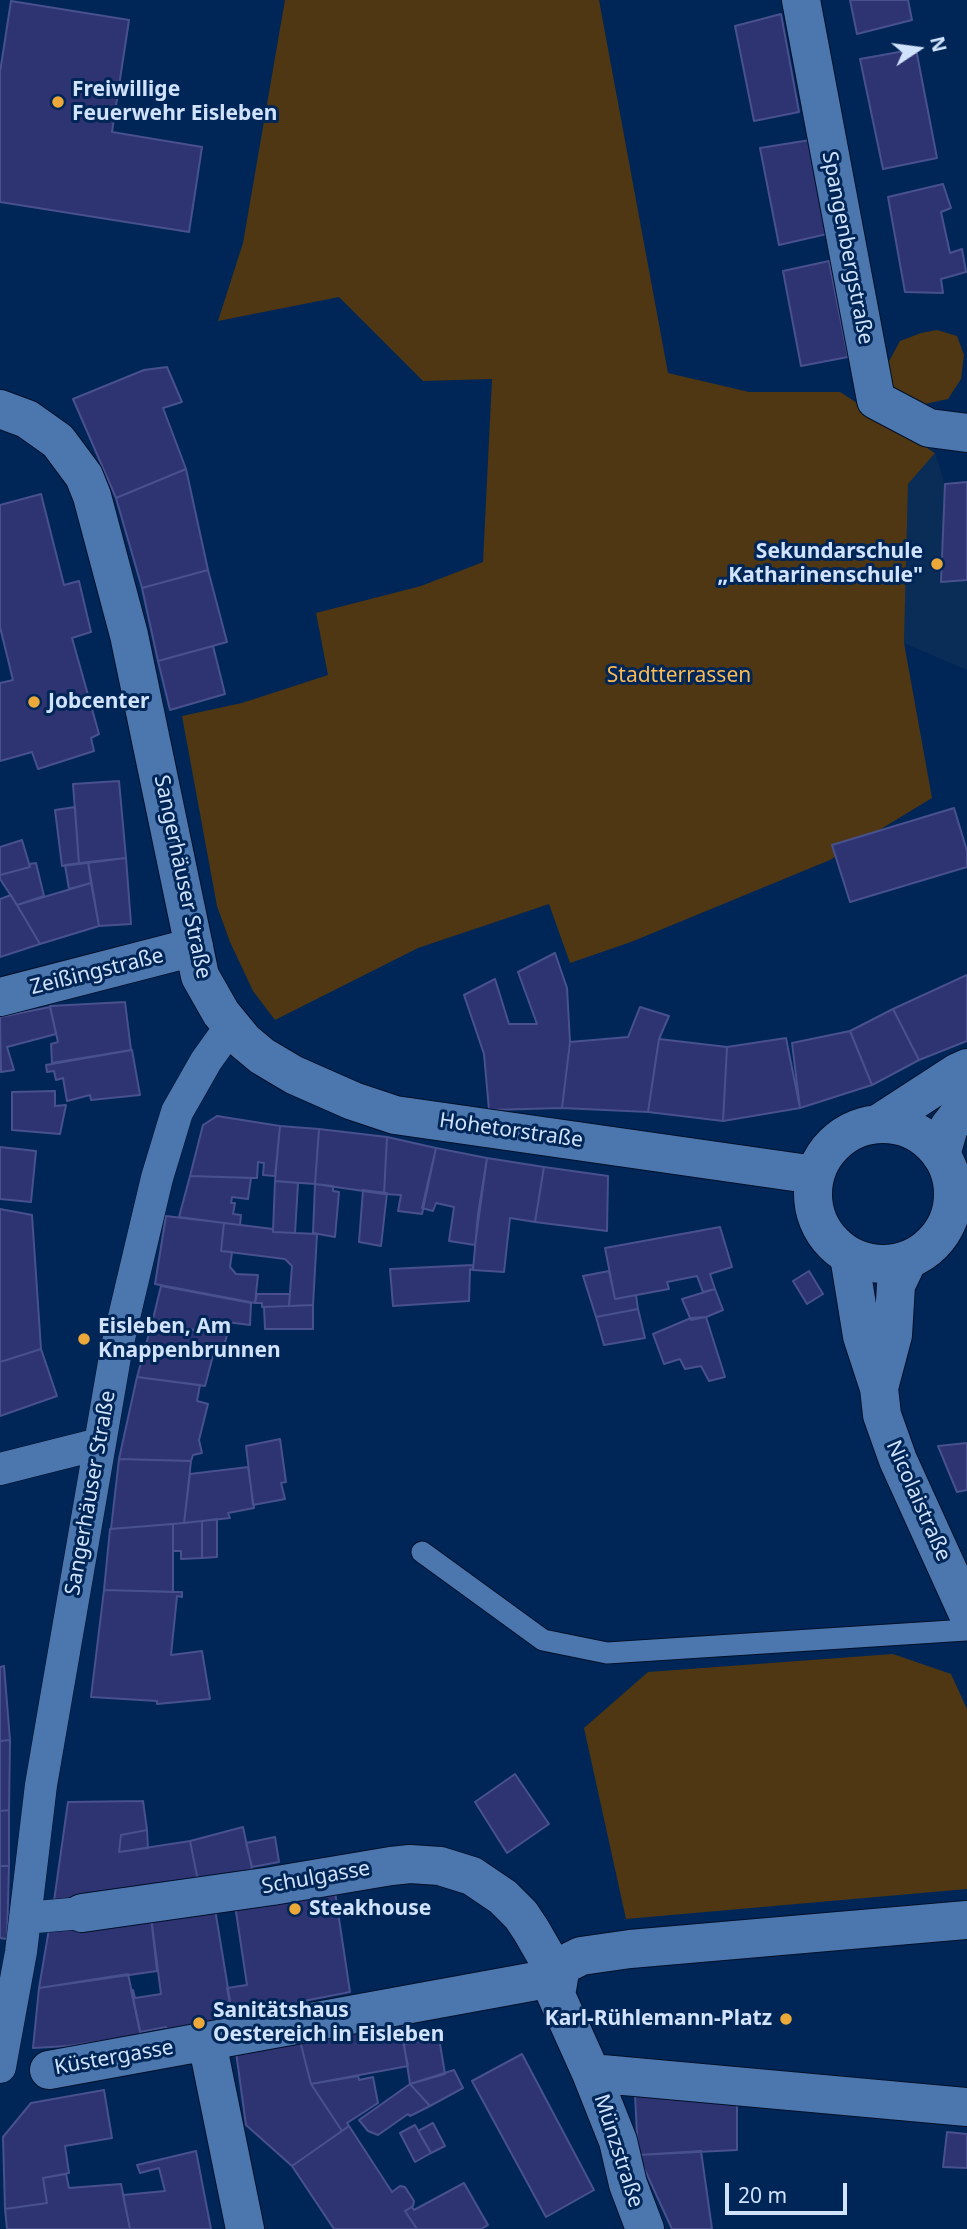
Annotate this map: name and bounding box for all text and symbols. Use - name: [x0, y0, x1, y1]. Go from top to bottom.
- north arrow: [883, 14, 953, 84]
- text: N: [924, 34, 953, 55]
- place label: Freiwillige Feuerwehr Eisleben: [72, 77, 277, 127]
- marker: Freiwillige Feuerwehr Eisleben: [50, 94, 66, 110]
- street label: Spangenbergstraße: [816, 149, 878, 347]
- place label: Sekundarschule „Katharinenschule": [718, 539, 923, 589]
- marker: Sekundarschule „Katharinenschule": [929, 556, 945, 572]
- park label: Stadtterrassen: [607, 663, 751, 689]
- place label: Jobcenter: [48, 689, 149, 715]
- marker: Jobcenter: [26, 694, 42, 710]
- street label: Sangerhäuser Straße: [148, 773, 216, 981]
- street label: Zeißingstraße: [28, 943, 166, 1001]
- street label: Hohetorstraße: [438, 1108, 584, 1154]
- place label: Eisleben, Am Knappenbrunnen: [98, 1314, 281, 1364]
- marker: Eisleben, Am Knappenbrunnen: [76, 1331, 92, 1347]
- street label: Sangerhäuser Straße: [61, 1389, 121, 1597]
- street label: Nicolaistraße: [880, 1437, 956, 1565]
- street label: Schulgasse: [260, 1856, 372, 1900]
- place label: Steakhouse: [309, 1896, 431, 1922]
- marker: Steakhouse: [287, 1901, 303, 1917]
- place label: Sanitätshaus Oestereich in Eisleben: [213, 1998, 444, 2048]
- place label: Karl-Rühlemann-Platz: [545, 2006, 772, 2032]
- marker: Karl-Rühlemann-Platz: [778, 2011, 794, 2027]
- marker: Sanitätshaus Oestereich in Eisleben: [191, 2015, 207, 2031]
- street label: Küstergasse: [52, 2035, 176, 2081]
- street label: Münzstraße: [588, 2091, 648, 2211]
- scale bar: [729, 2170, 852, 2214]
- text: 20 m: [738, 2181, 787, 2209]

